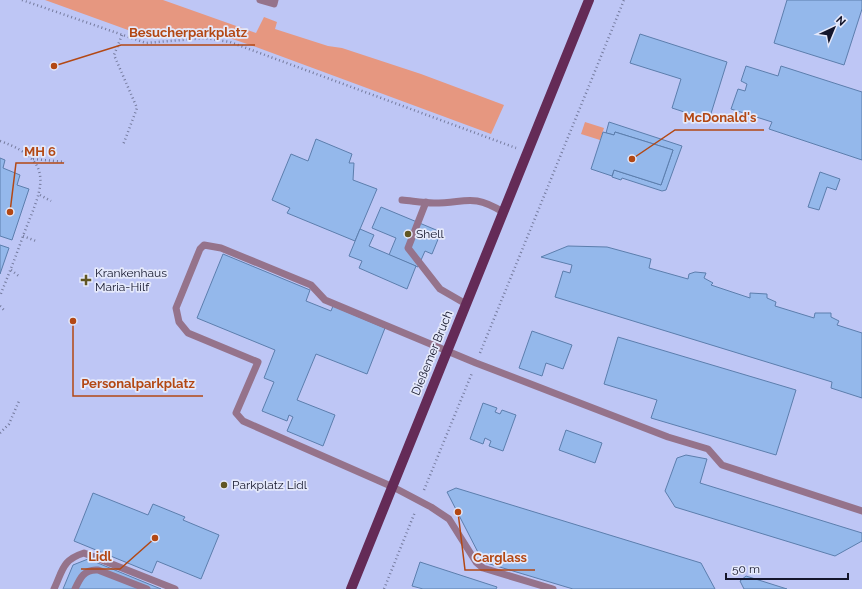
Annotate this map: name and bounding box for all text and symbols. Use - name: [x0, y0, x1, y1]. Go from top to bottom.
- north arrow: [814, 8, 854, 48]
- text: N: [833, 14, 848, 29]
- callout: Besucherparkplatz: [121, 20, 255, 45]
- text: Besucherparkplatz: [129, 25, 248, 40]
- callout: McDonald's: [675, 105, 764, 130]
- text: McDonald's: [684, 110, 757, 125]
- callout: MH 6: [16, 138, 64, 163]
- text: MH 6: [24, 144, 56, 159]
- place label: Shell: [416, 227, 445, 241]
- marker: Shell: [403, 229, 413, 239]
- place label: Krankenhaus Maria-Hilf: [95, 266, 167, 294]
- marker: Krankenhaus Maria-Hilf: [80, 274, 92, 286]
- street label: Dießemer Bruch: [409, 309, 455, 397]
- callout: Personalparkplatz: [73, 371, 203, 396]
- text: Personalparkplatz: [81, 376, 195, 391]
- place label: Parkplatz Lidl: [232, 478, 308, 492]
- marker: Parkplatz Lidl: [219, 480, 229, 490]
- callout: Lidl: [81, 544, 120, 569]
- callout: Carglass: [465, 545, 535, 570]
- text: Lidl: [88, 549, 113, 564]
- text: Carglass: [473, 550, 528, 565]
- scale bar: [726, 555, 848, 581]
- text: 50 m: [732, 562, 760, 576]

